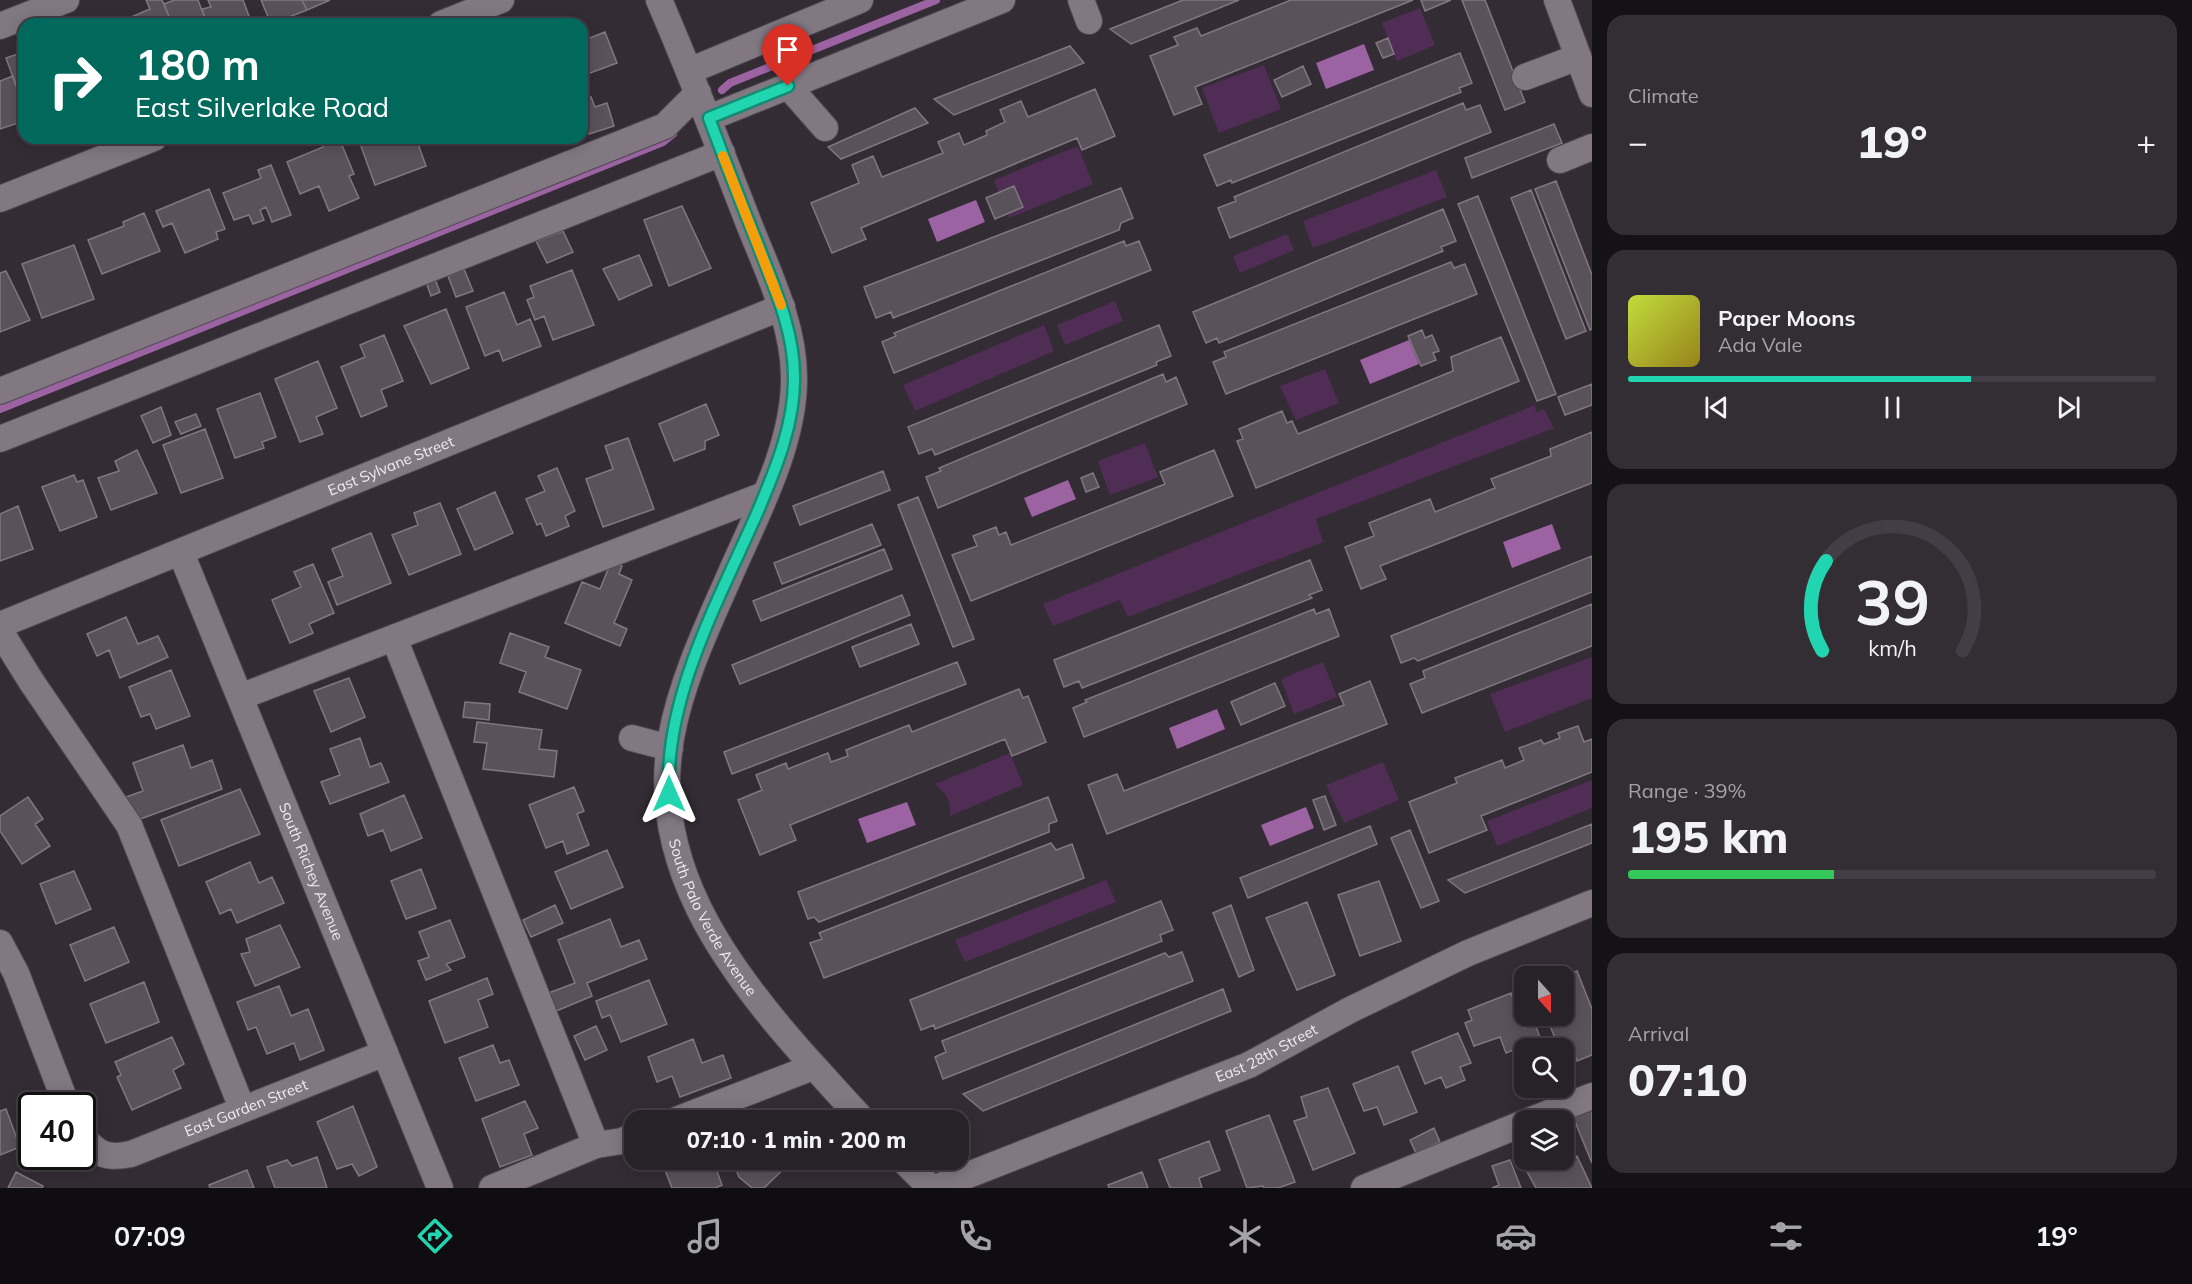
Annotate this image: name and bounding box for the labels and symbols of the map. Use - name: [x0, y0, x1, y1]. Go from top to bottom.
- pin: [762, 24, 813, 86]
- street label: East Sylvane Street: [325, 431, 457, 500]
- position arrow: [637, 762, 701, 826]
- street label: South Richey Avenue: [275, 800, 348, 943]
- street label: South Palo Verde Avenue: [665, 837, 761, 1000]
- north arrow: [1514, 966, 1574, 1026]
- street label: East 28th Street: [1213, 1020, 1321, 1086]
- street label: East Garden Street: [181, 1075, 310, 1141]
- speed limit sign: 40: [18, 1092, 96, 1170]

